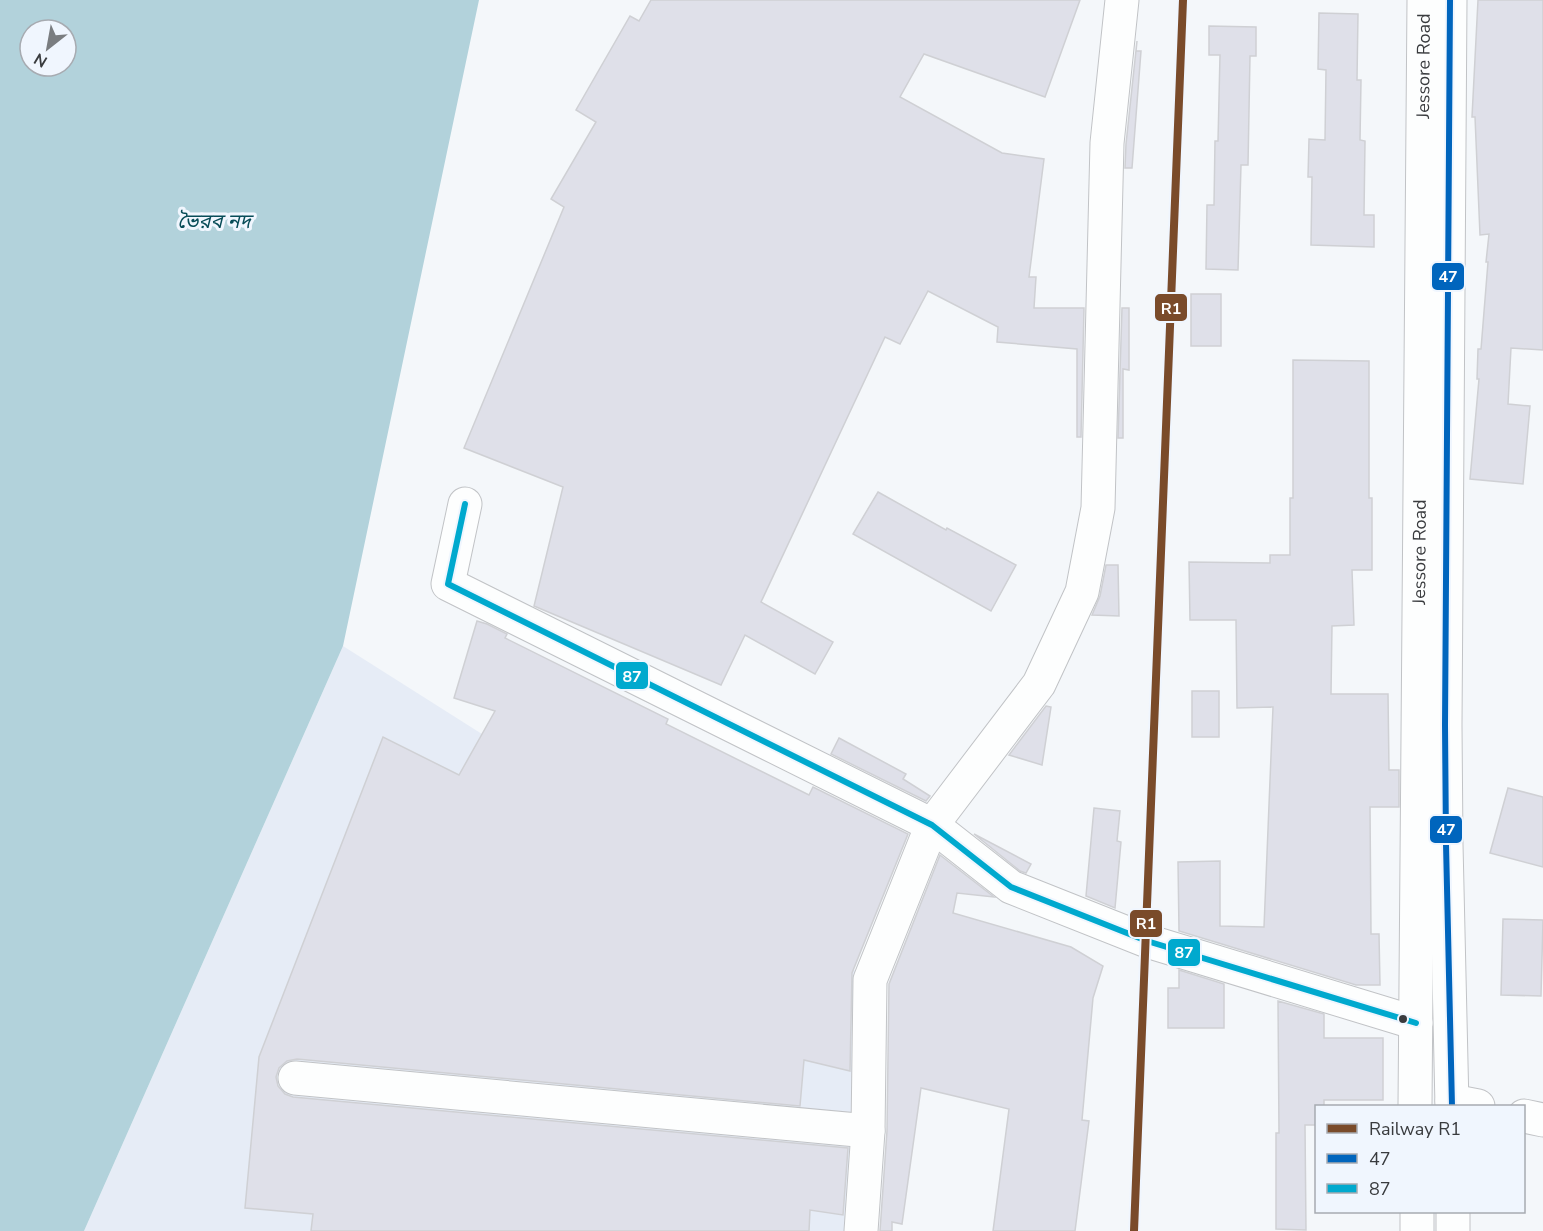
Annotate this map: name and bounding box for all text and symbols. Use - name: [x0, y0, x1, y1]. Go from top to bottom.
- street label: Jessore Road: [1411, 13, 1436, 120]
- north arrow: [18, 18, 78, 78]
- text: N: [30, 47, 52, 73]
- water label: ভৈরব নদ: [177, 208, 255, 235]
- line badge: 47: [1431, 262, 1465, 291]
- text: 47: [1438, 266, 1458, 288]
- line badge: R1: [1154, 293, 1188, 322]
- text: R1: [1161, 298, 1181, 320]
- street label: Jessore Road: [1407, 499, 1432, 606]
- line badge: 87: [615, 661, 649, 690]
- text: 87: [622, 666, 642, 688]
- line badge: 47: [1429, 815, 1463, 844]
- text: 47: [1436, 819, 1456, 841]
- line badge: R1: [1129, 909, 1163, 938]
- text: R1: [1136, 913, 1156, 935]
- line badge: 87: [1167, 938, 1201, 967]
- text: 87: [1174, 942, 1194, 964]
- unlabelled marker: [1397, 1013, 1409, 1025]
- legend: [1315, 1105, 1525, 1213]
- text: Railway R1: [1369, 1117, 1461, 1141]
- text: 47: [1369, 1147, 1391, 1171]
- text: 87: [1369, 1177, 1391, 1201]

